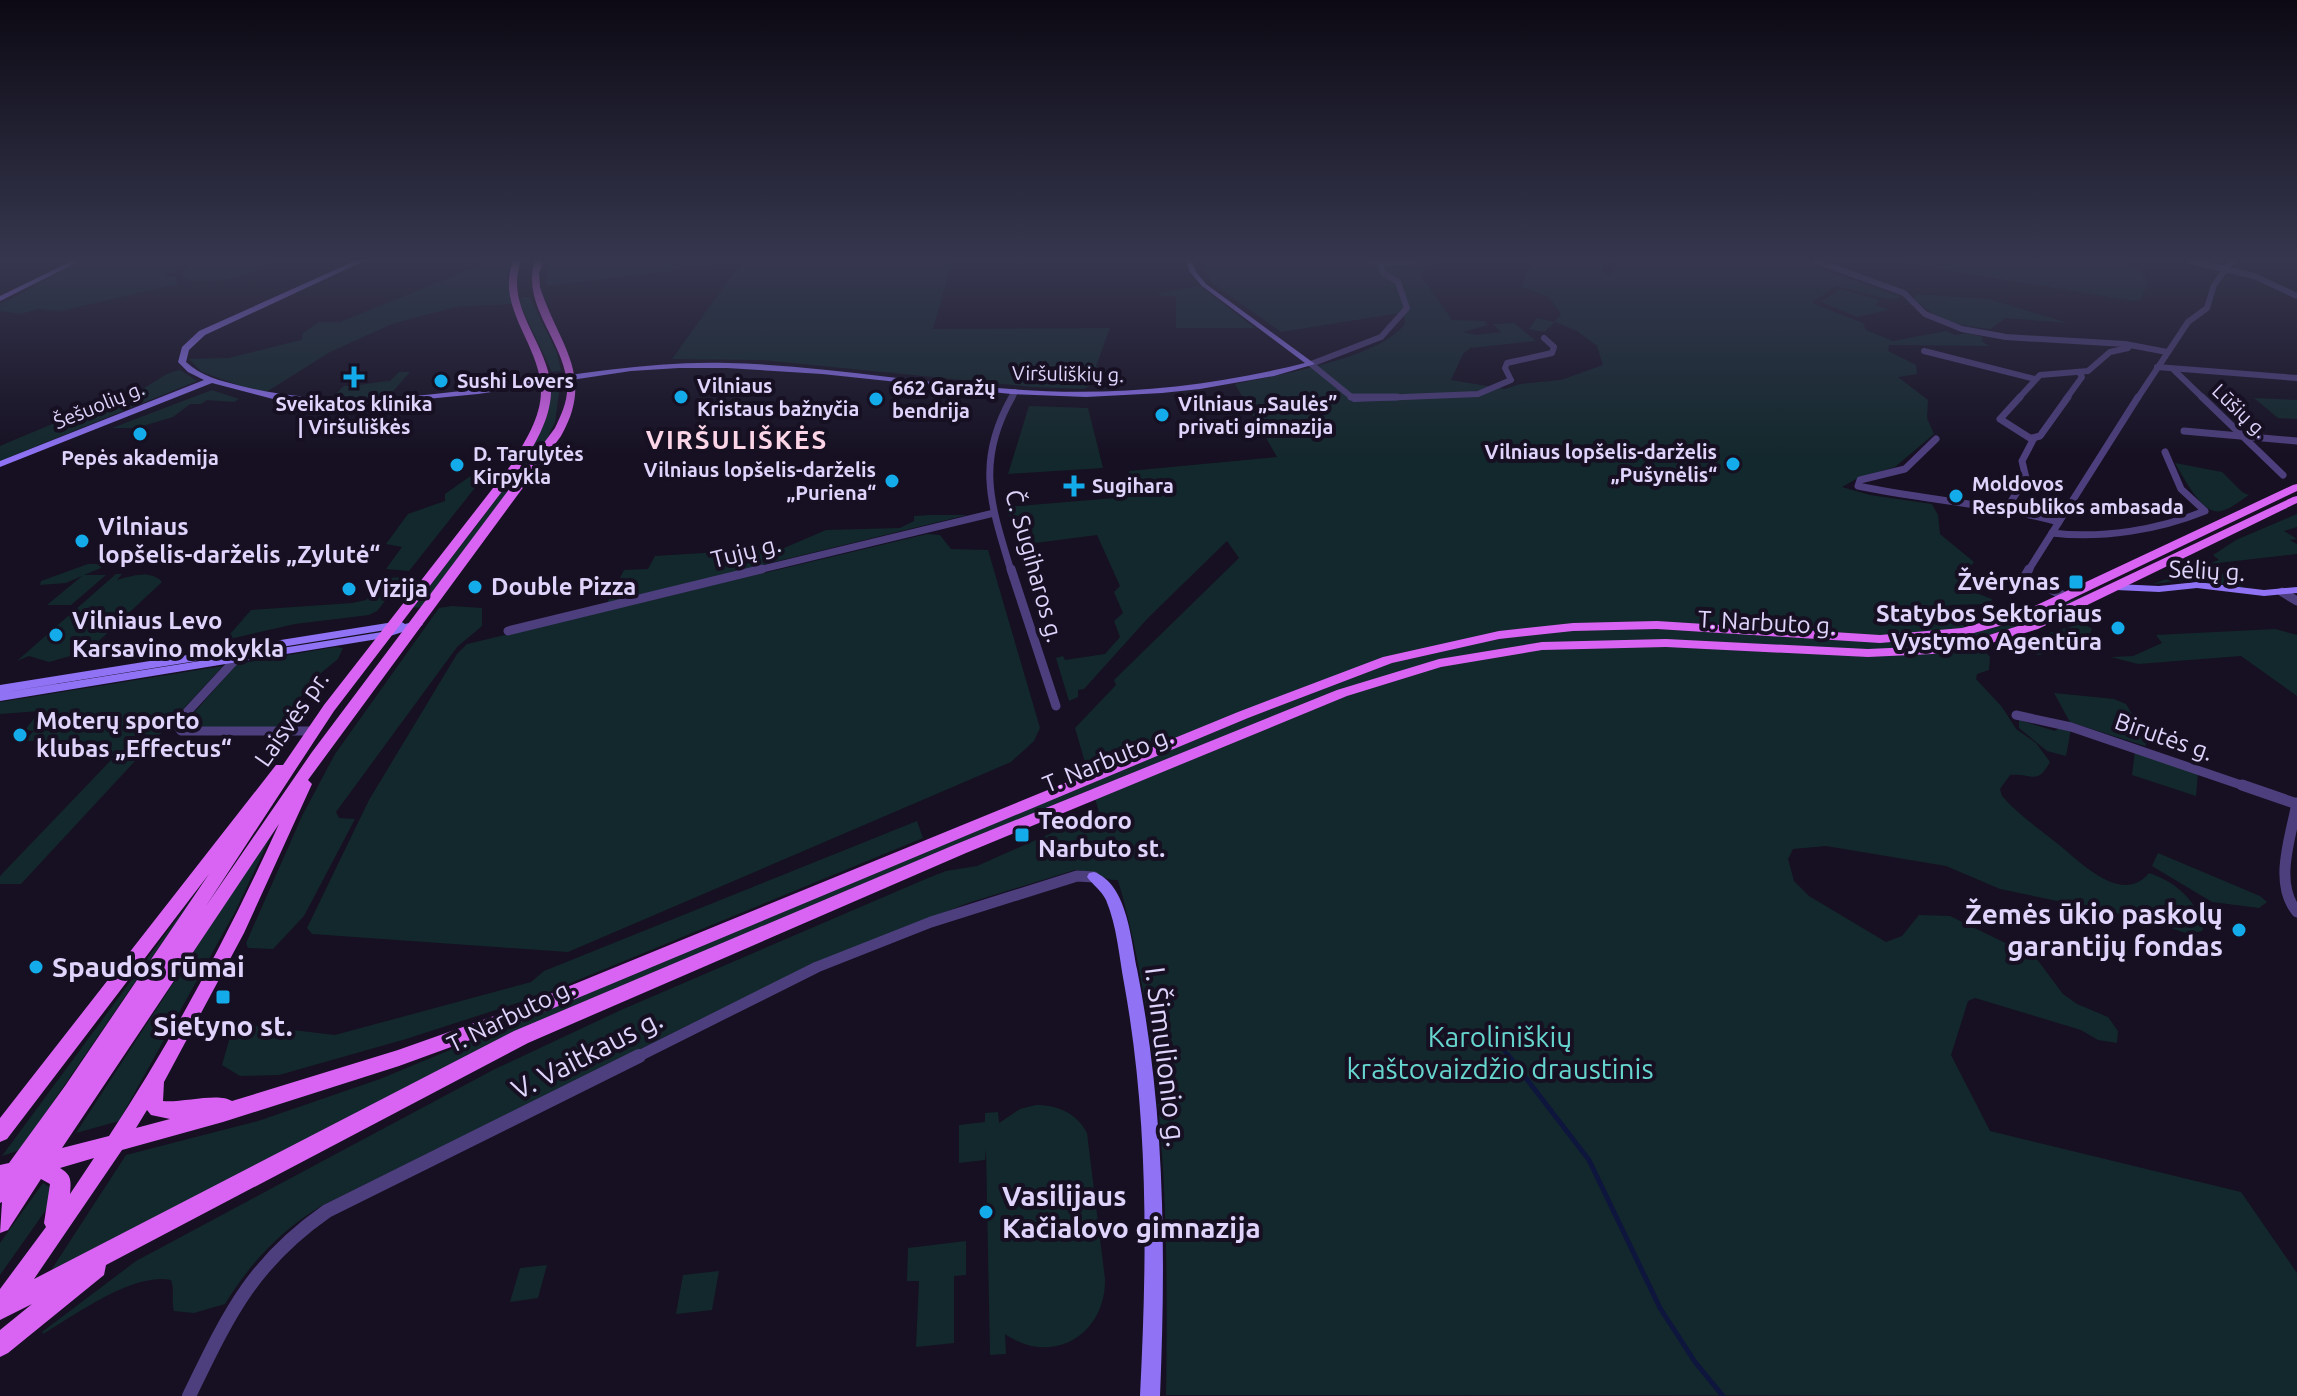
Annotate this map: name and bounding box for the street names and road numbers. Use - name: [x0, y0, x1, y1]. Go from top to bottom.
- street label: Viršuliškių g.: [1012, 361, 1124, 386]
- street label: Šešuolių g.: [50, 376, 148, 433]
- street label: Lūšių g.: [2208, 379, 2273, 442]
- street label: Č. Sugiharos g.: [1000, 486, 1070, 645]
- street label: Tujų g.: [708, 530, 784, 573]
- street label: Sėlių g.: [2168, 555, 2246, 586]
- street label: T. Narbuto g.: [1697, 605, 1837, 640]
- street label: Laisvės pr.: [249, 666, 334, 771]
- street label: Birutės g.: [2111, 707, 2217, 766]
- street label: T. Narbuto g.: [1039, 721, 1177, 798]
- street label: I. Šimulionio g.: [1140, 965, 1194, 1149]
- street label: T. Narbuto g.: [443, 973, 579, 1058]
- street label: V. Vaitkaus g.: [506, 1002, 667, 1105]

